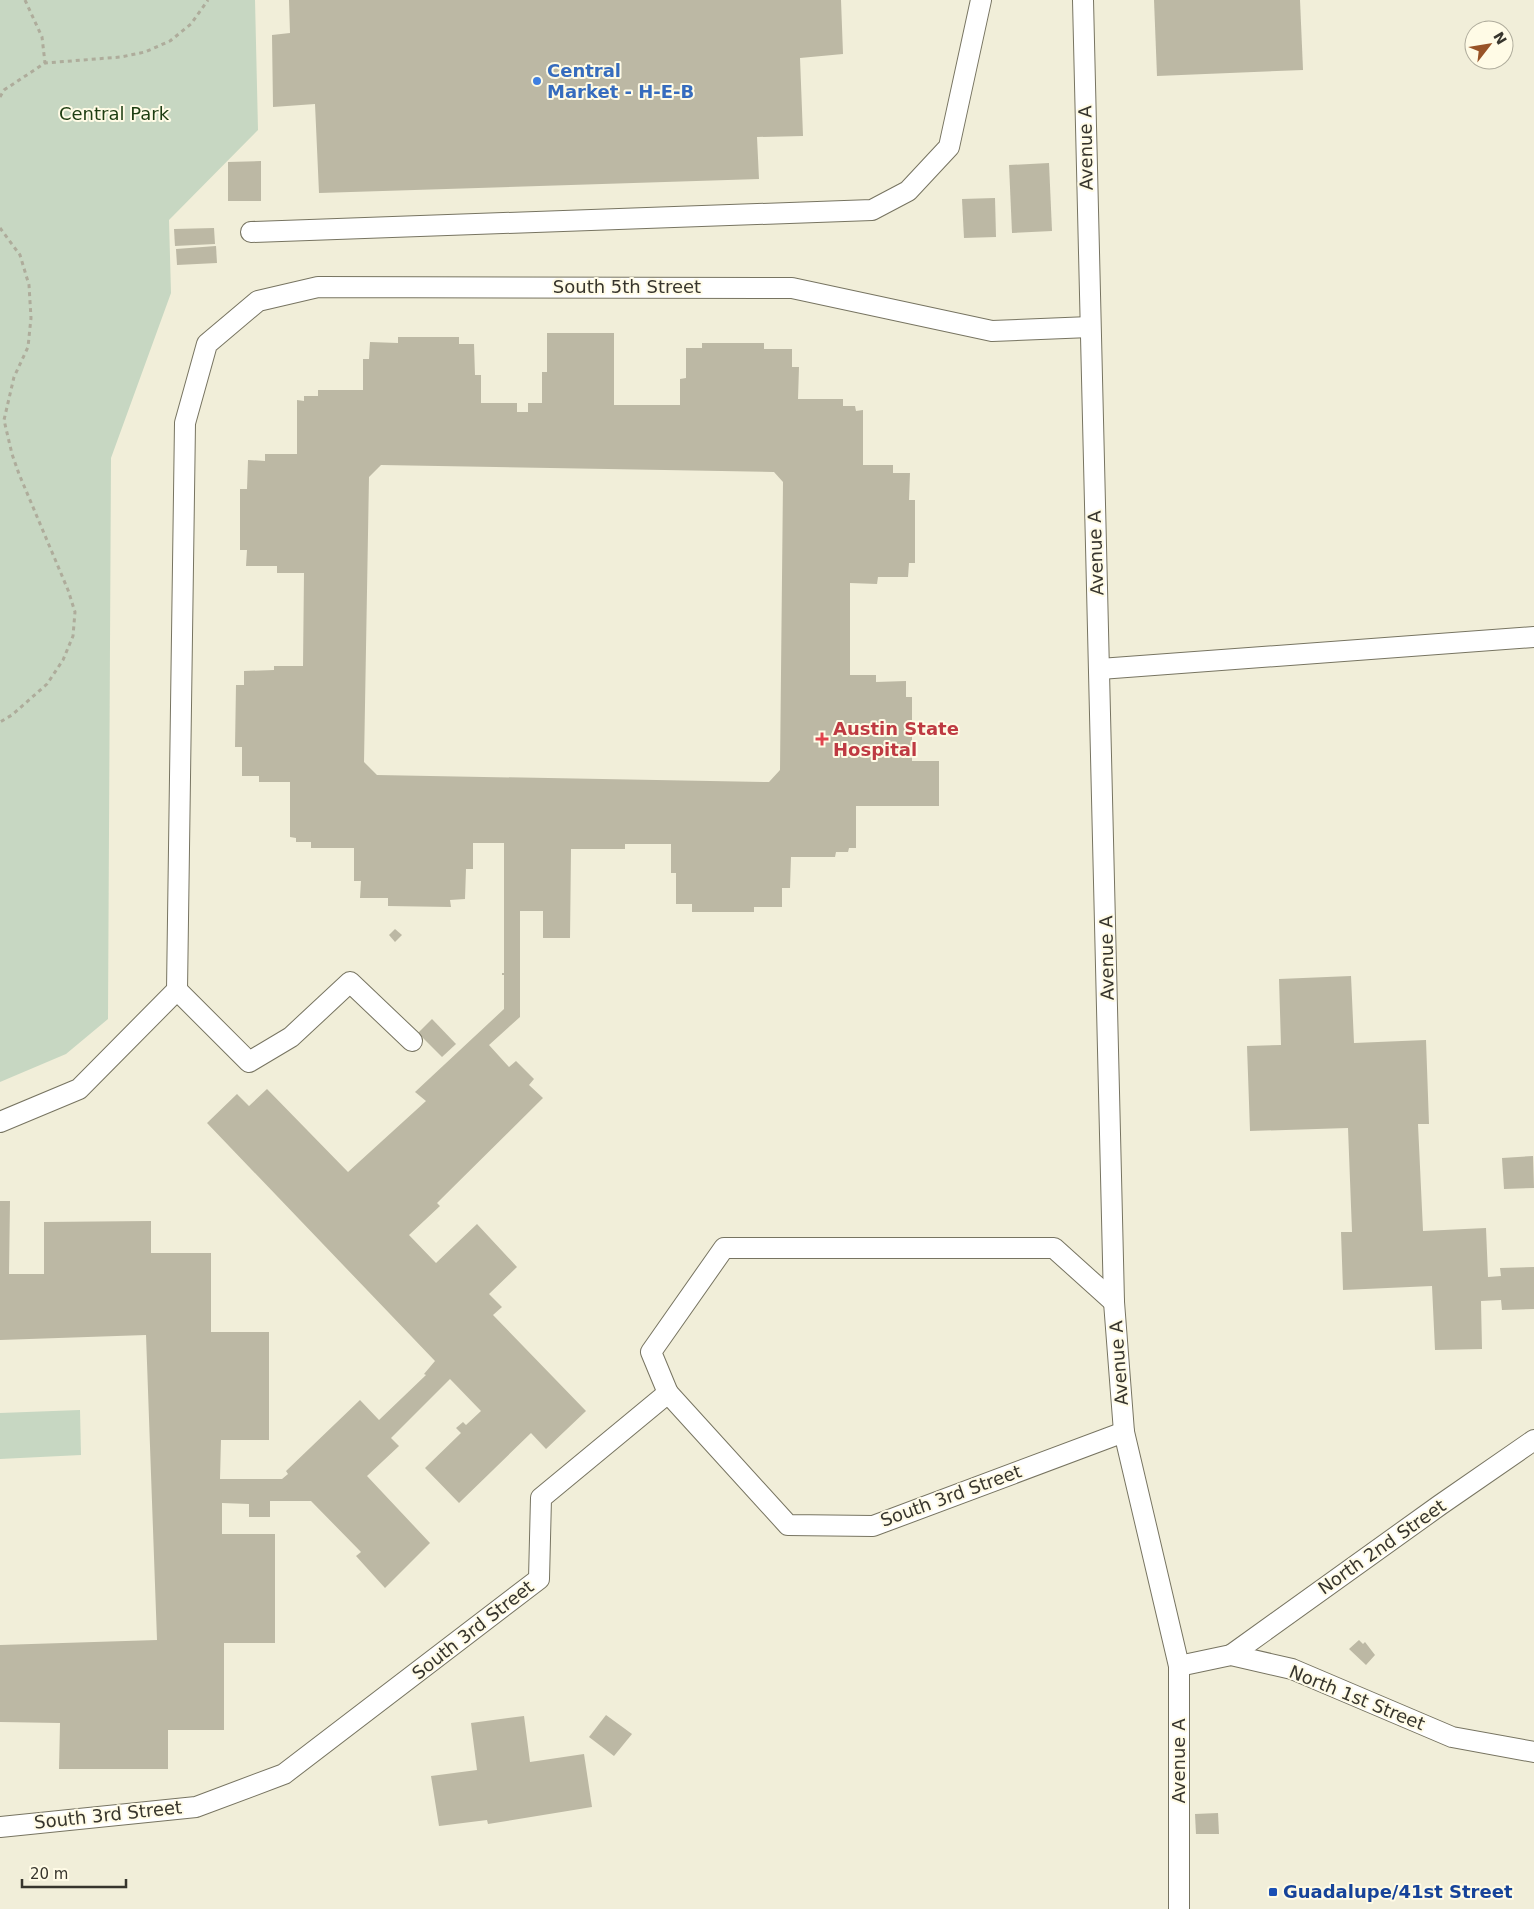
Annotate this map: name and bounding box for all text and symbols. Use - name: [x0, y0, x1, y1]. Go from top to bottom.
- north arrow: [1464, 20, 1514, 70]
- text: N: [1490, 29, 1510, 47]
- place label: Central Market - H-E-B: [547, 60, 694, 102]
- marker: Central Market - H-E-B: [531, 75, 543, 87]
- park label: Central Park: [59, 103, 170, 124]
- street label: Avenue A: [1074, 105, 1097, 191]
- street label: South 5th Street: [553, 276, 701, 297]
- street label: Avenue A: [1084, 510, 1107, 596]
- place label: Austin State Hospital: [833, 718, 959, 760]
- marker: Austin State Hospital: [815, 732, 829, 746]
- street label: Avenue A: [1095, 915, 1118, 1001]
- street label: Avenue A: [1105, 1319, 1132, 1406]
- street label: South 3rd Street: [878, 1460, 1024, 1531]
- street label: North 2nd Street: [1314, 1495, 1449, 1598]
- street label: South 3rd Street: [408, 1576, 538, 1684]
- street label: North 1st Street: [1286, 1661, 1428, 1734]
- street label: Avenue A: [1168, 1718, 1189, 1803]
- street label: South 3rd Street: [33, 1796, 183, 1833]
- scale bar: [22, 1856, 126, 1888]
- text: 20 m: [30, 1865, 68, 1883]
- place label: Guadalupe/41st Street: [1283, 1881, 1513, 1902]
- marker: Guadalupe/41st Street: [1267, 1886, 1279, 1898]

